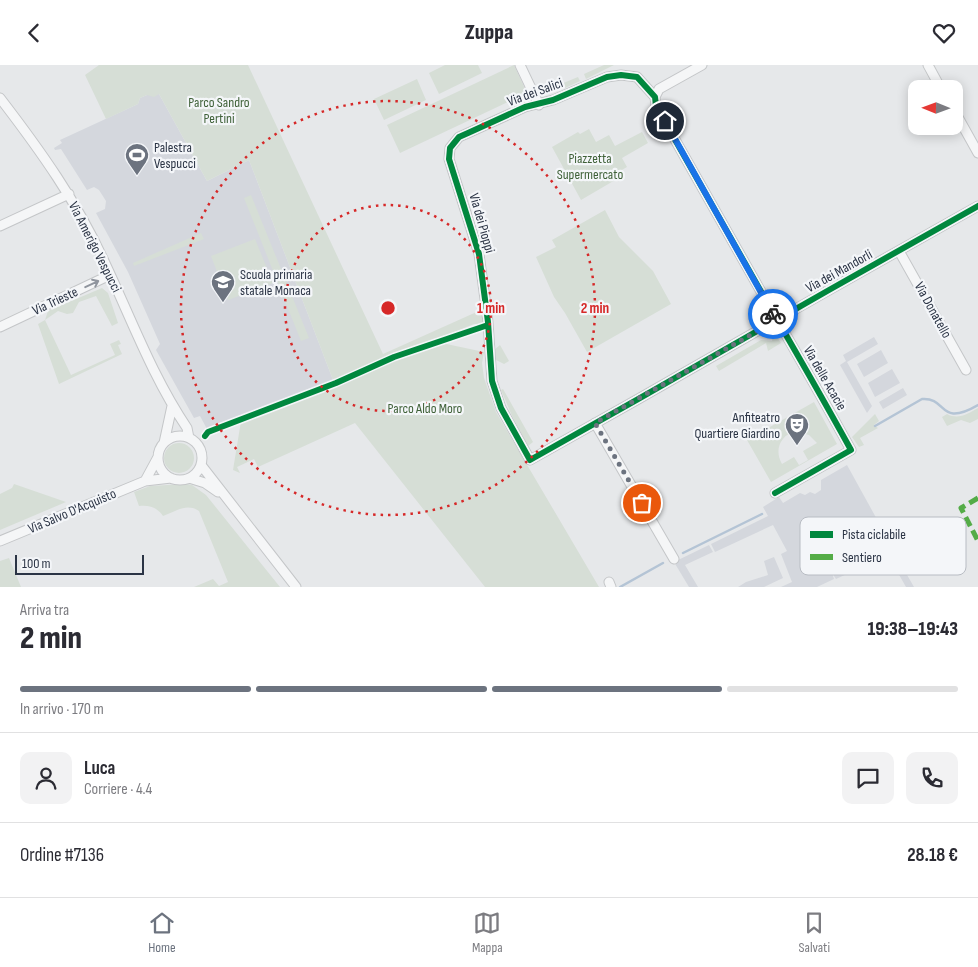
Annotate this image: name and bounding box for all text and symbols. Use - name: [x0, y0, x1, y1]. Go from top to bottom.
- icon: back: [20, 19, 48, 47]
- text: Zuppa: [465, 19, 513, 46]
- icon: heart: [930, 19, 958, 47]
- street label: Via dei Salici: [505, 74, 565, 110]
- north arrow: [908, 80, 962, 135]
- map controls: [908, 80, 963, 135]
- park label: Parco Sandro Pertini: [188, 94, 250, 127]
- pin: [644, 100, 686, 142]
- icon: home: [651, 107, 679, 135]
- place label: Palestra Vespucci: [154, 139, 196, 172]
- sports icon: Palestra Vespucci: [124, 142, 150, 176]
- park label: Piazzetta Supermercato: [557, 150, 623, 183]
- street label: Via dei Pioppi: [465, 191, 499, 255]
- street label: Via Amerigo Vespucci: [65, 199, 125, 295]
- street label: Via dei Mandorli: [803, 246, 875, 296]
- place label: Scuola primaria statale Monaca: [240, 266, 312, 299]
- school or university icon: Scuola primaria statale Monaca: [210, 269, 236, 303]
- one-way arrow: [84, 278, 99, 288]
- street label: Via Donatello: [911, 279, 955, 341]
- street label: Via Trieste: [30, 283, 80, 319]
- courier: [748, 289, 798, 339]
- centre of rings: [379, 299, 397, 317]
- text: 1 min: [477, 299, 505, 318]
- text: 2 min: [581, 299, 609, 318]
- icon: bike: [759, 300, 787, 328]
- street label: Via delle Acacie: [800, 343, 850, 413]
- park label: Parco Aldo Moro: [388, 400, 463, 417]
- place label: Anfiteatro Quartiere Giardino: [694, 409, 780, 442]
- theatre icon: Anfiteatro Quartiere Giardino: [784, 412, 810, 446]
- pin: [621, 482, 663, 524]
- street label: Via Salvo D'Acquisto: [25, 485, 119, 537]
- icon: bag: [628, 489, 656, 517]
- legend: [800, 517, 966, 575]
- text: Pista ciclabile: [842, 526, 906, 543]
- text: Sentiero: [842, 549, 882, 566]
- scale bar: [15, 552, 144, 575]
- text: 100 m: [22, 555, 51, 572]
- text: Arriva tra: [20, 601, 69, 620]
- text: 19:38–19:43: [867, 618, 958, 641]
- text: 2 min: [20, 619, 82, 658]
- text: In arrivo · 170 m: [20, 700, 104, 719]
- button: person: [20, 752, 72, 804]
- button: chat: [842, 752, 894, 804]
- button: phone: [906, 752, 958, 804]
- text: Luca: [84, 757, 115, 780]
- text: Corriere · 4.4: [84, 780, 152, 799]
- text: Ordine #7136: [20, 844, 104, 867]
- text: 28.18 €: [907, 844, 958, 867]
- tab: Home: [148, 909, 176, 956]
- tab: Mappa: [472, 909, 503, 956]
- tab: Salvati: [799, 909, 830, 956]

